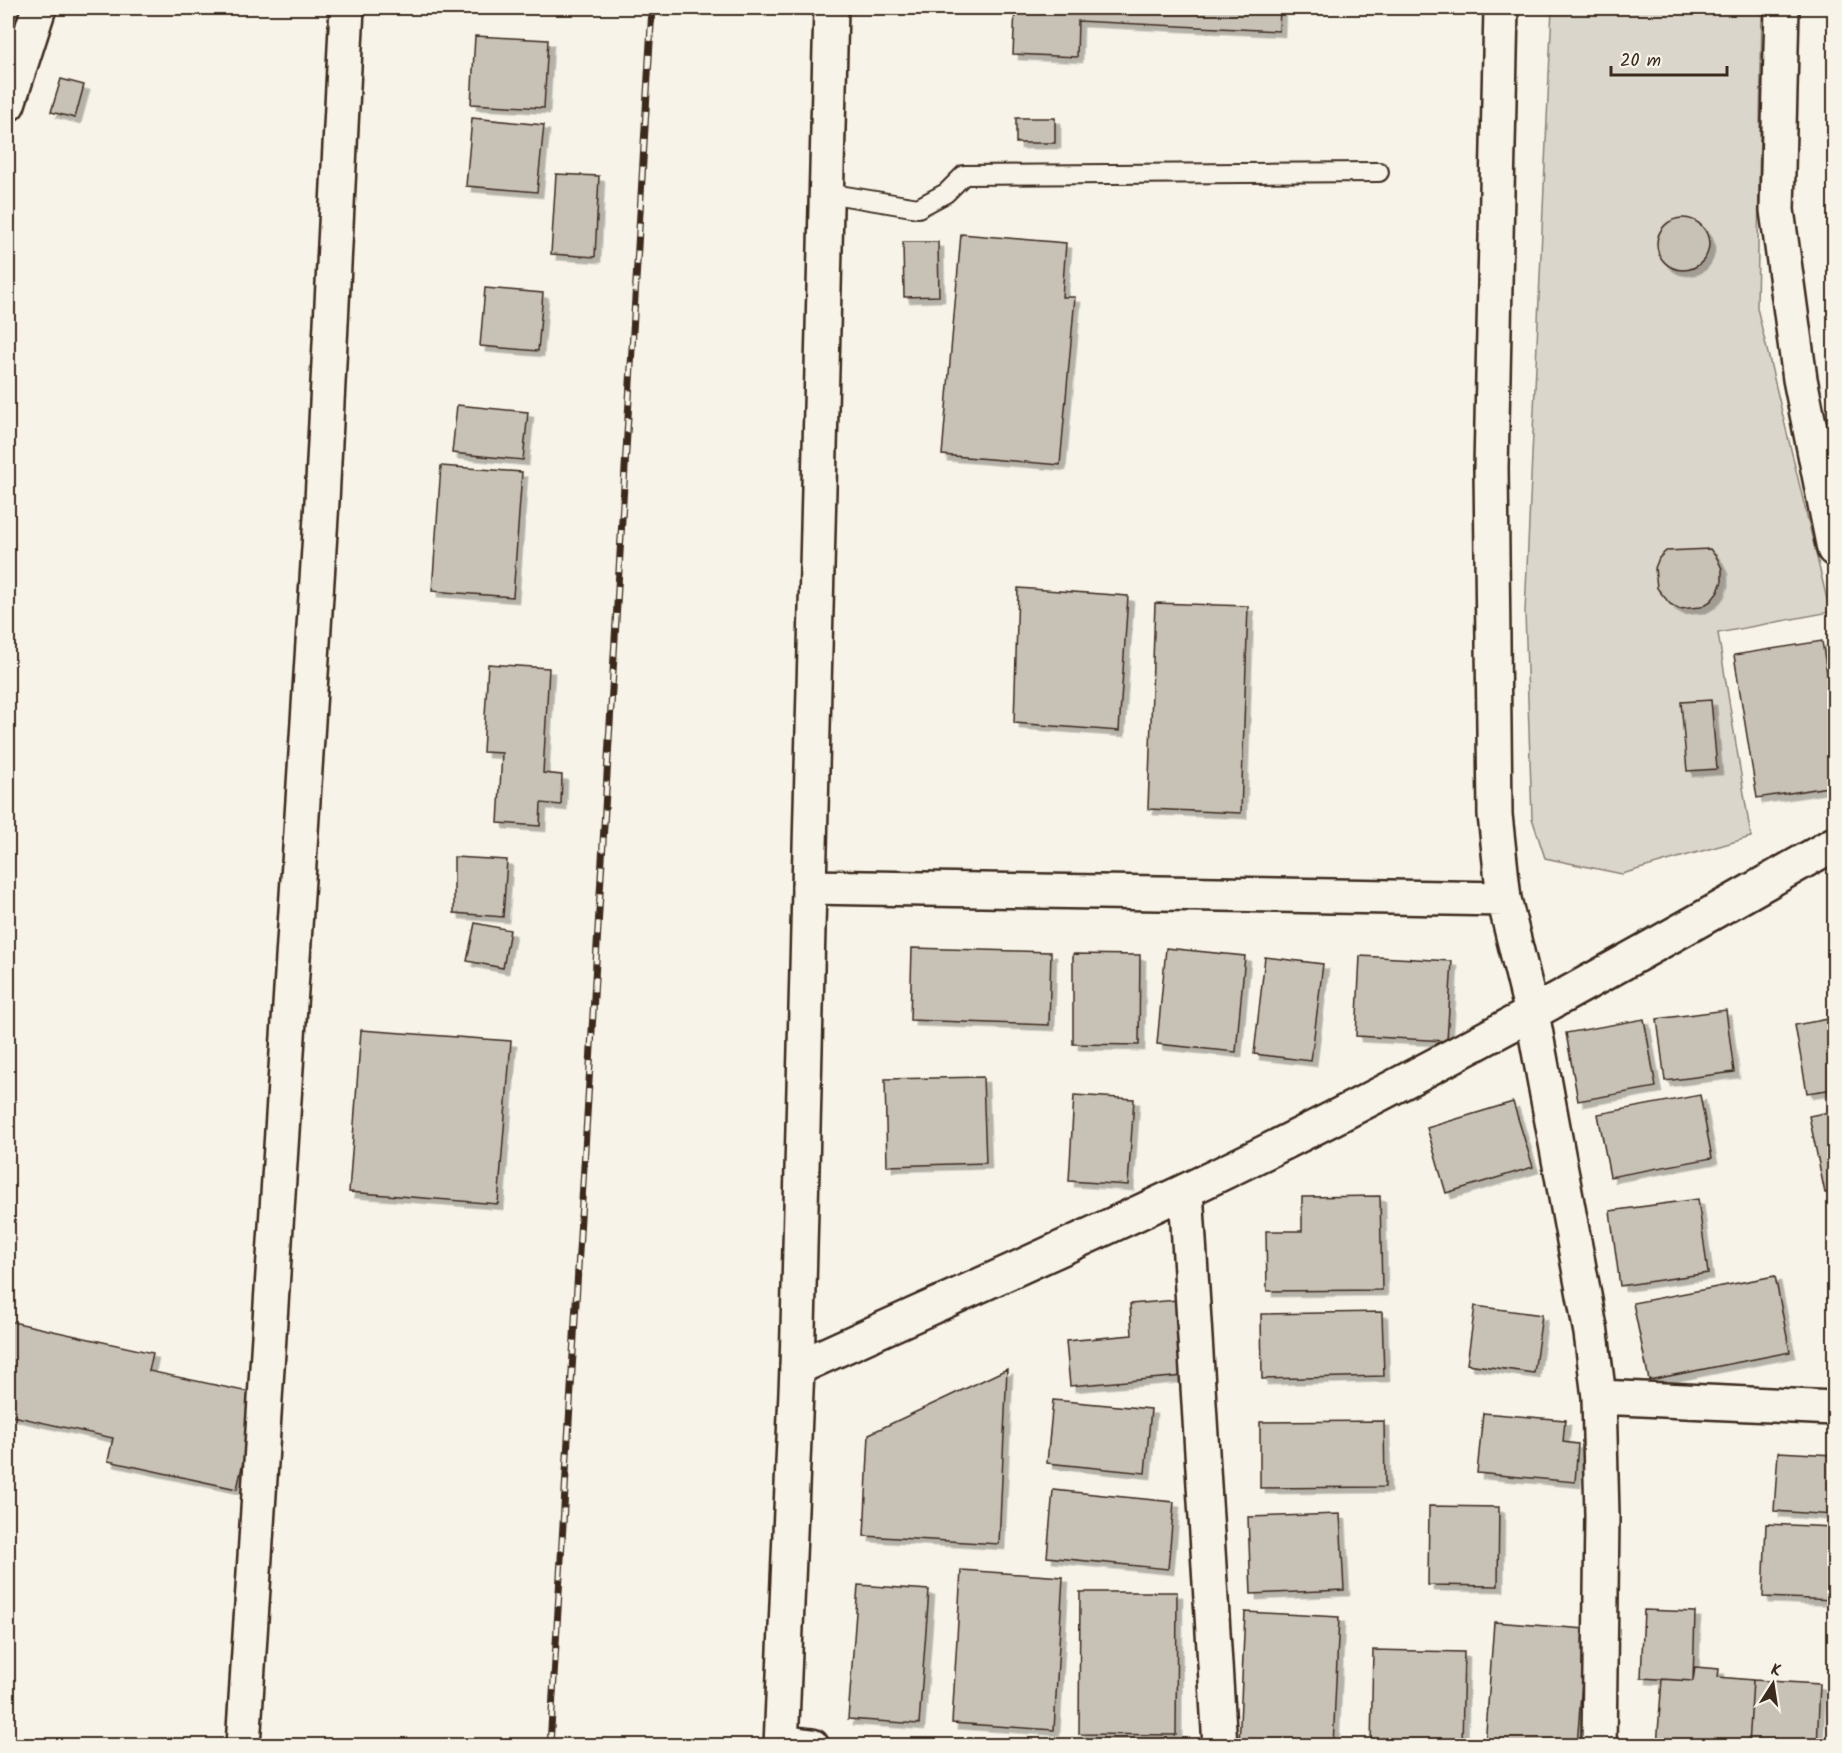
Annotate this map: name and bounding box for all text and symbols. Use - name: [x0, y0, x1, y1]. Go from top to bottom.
- scale bar: [1611, 39, 1726, 77]
- text: 20 m: [1620, 47, 1661, 76]
- north arrow: [1743, 1654, 1803, 1714]
- text: K: [1768, 1658, 1783, 1684]

